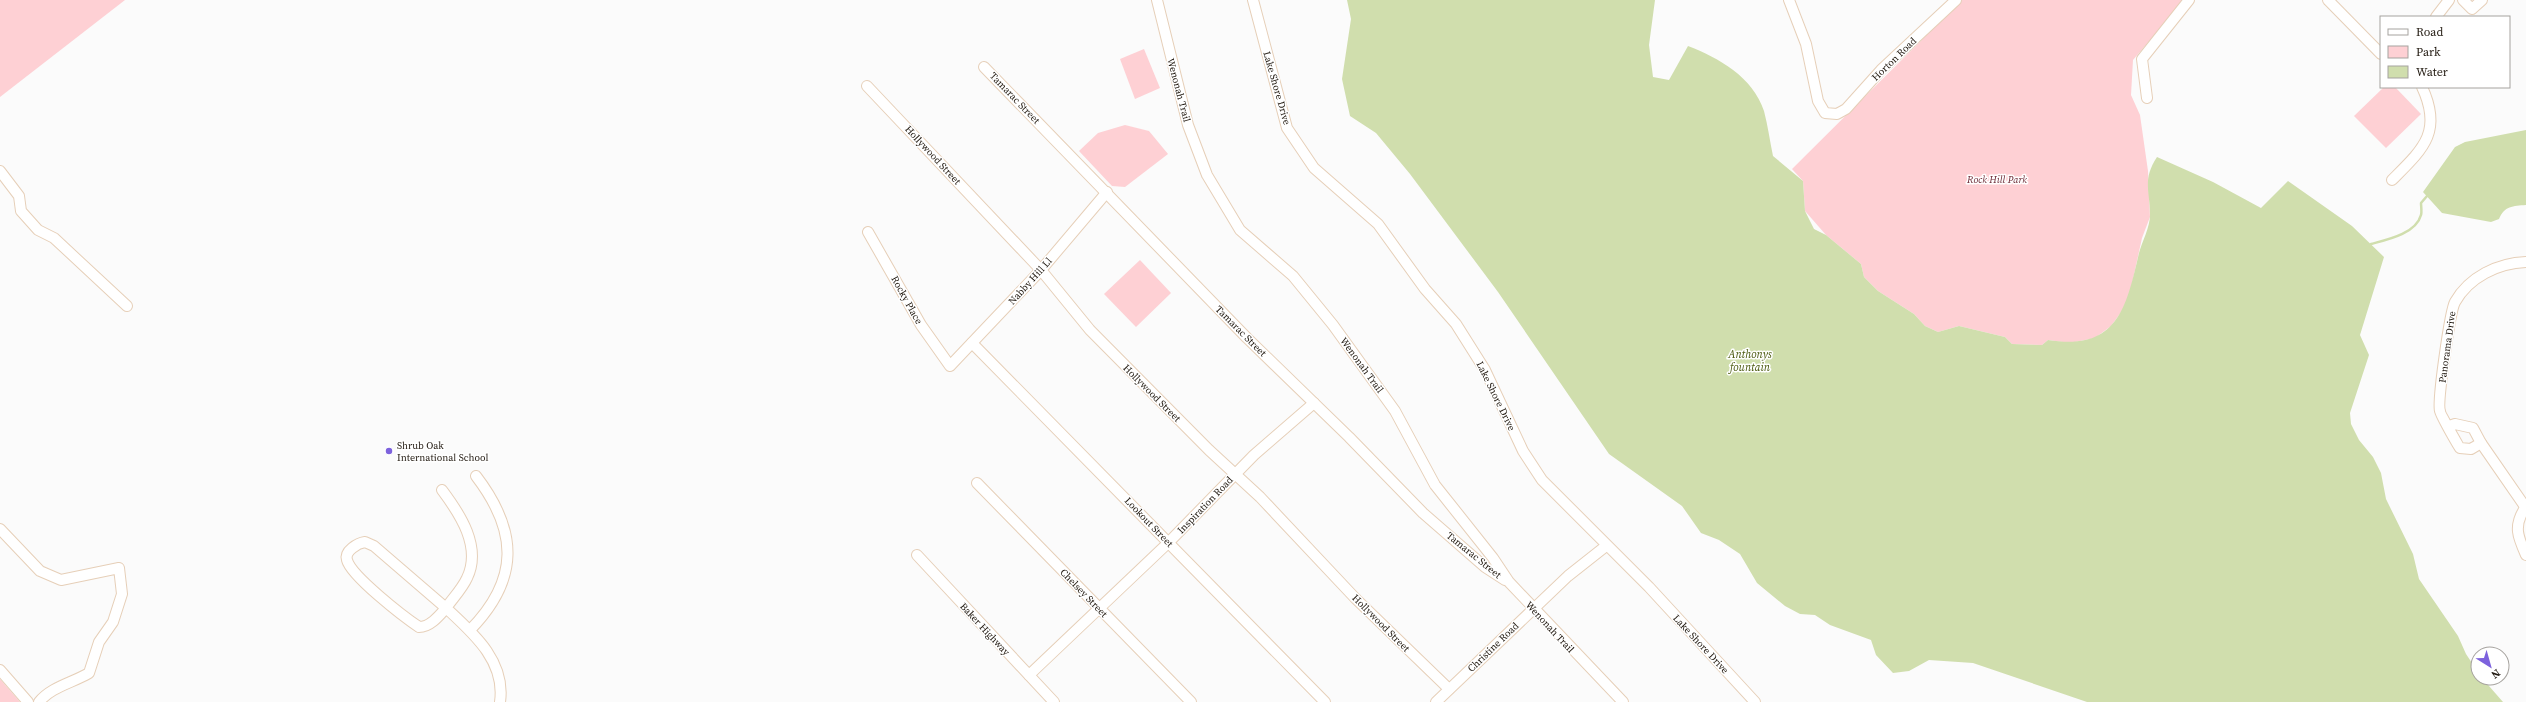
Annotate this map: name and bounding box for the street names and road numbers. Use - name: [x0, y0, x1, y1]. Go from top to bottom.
- street label: Horton Road: [1869, 34, 1919, 84]
- street label: Lake Shore Drive: [1260, 50, 1294, 126]
- street label: Wenonah Trail: [1164, 57, 1194, 123]
- street label: Tamarac Street: [987, 69, 1043, 127]
- street label: Hollywood Street: [902, 123, 964, 188]
- street label: Nabby Hill Ll: [1005, 255, 1055, 307]
- street label: Rocky Place: [888, 273, 926, 327]
- street label: Tamarac Street: [1213, 303, 1270, 360]
- street label: Panorama Drive: [2436, 310, 2458, 384]
- street label: Wenonah Trail: [1337, 335, 1387, 395]
- street label: Lake Shore Drive: [1474, 359, 1518, 433]
- street label: Hollywood Street: [1120, 361, 1184, 425]
- street label: Inspiration Road: [1174, 473, 1236, 536]
- street label: Lookout Street: [1122, 494, 1177, 550]
- street label: Tamarac Street: [1444, 529, 1505, 582]
- street label: Chelsey Street: [1057, 566, 1111, 621]
- street label: Hollywood Street: [1349, 591, 1413, 655]
- street label: Wenonah Trail: [1523, 599, 1577, 655]
- street label: Baker Highway: [957, 600, 1013, 659]
- street label: Lake Shore Drive: [1670, 612, 1732, 676]
- street label: Christine Road: [1465, 619, 1522, 675]

